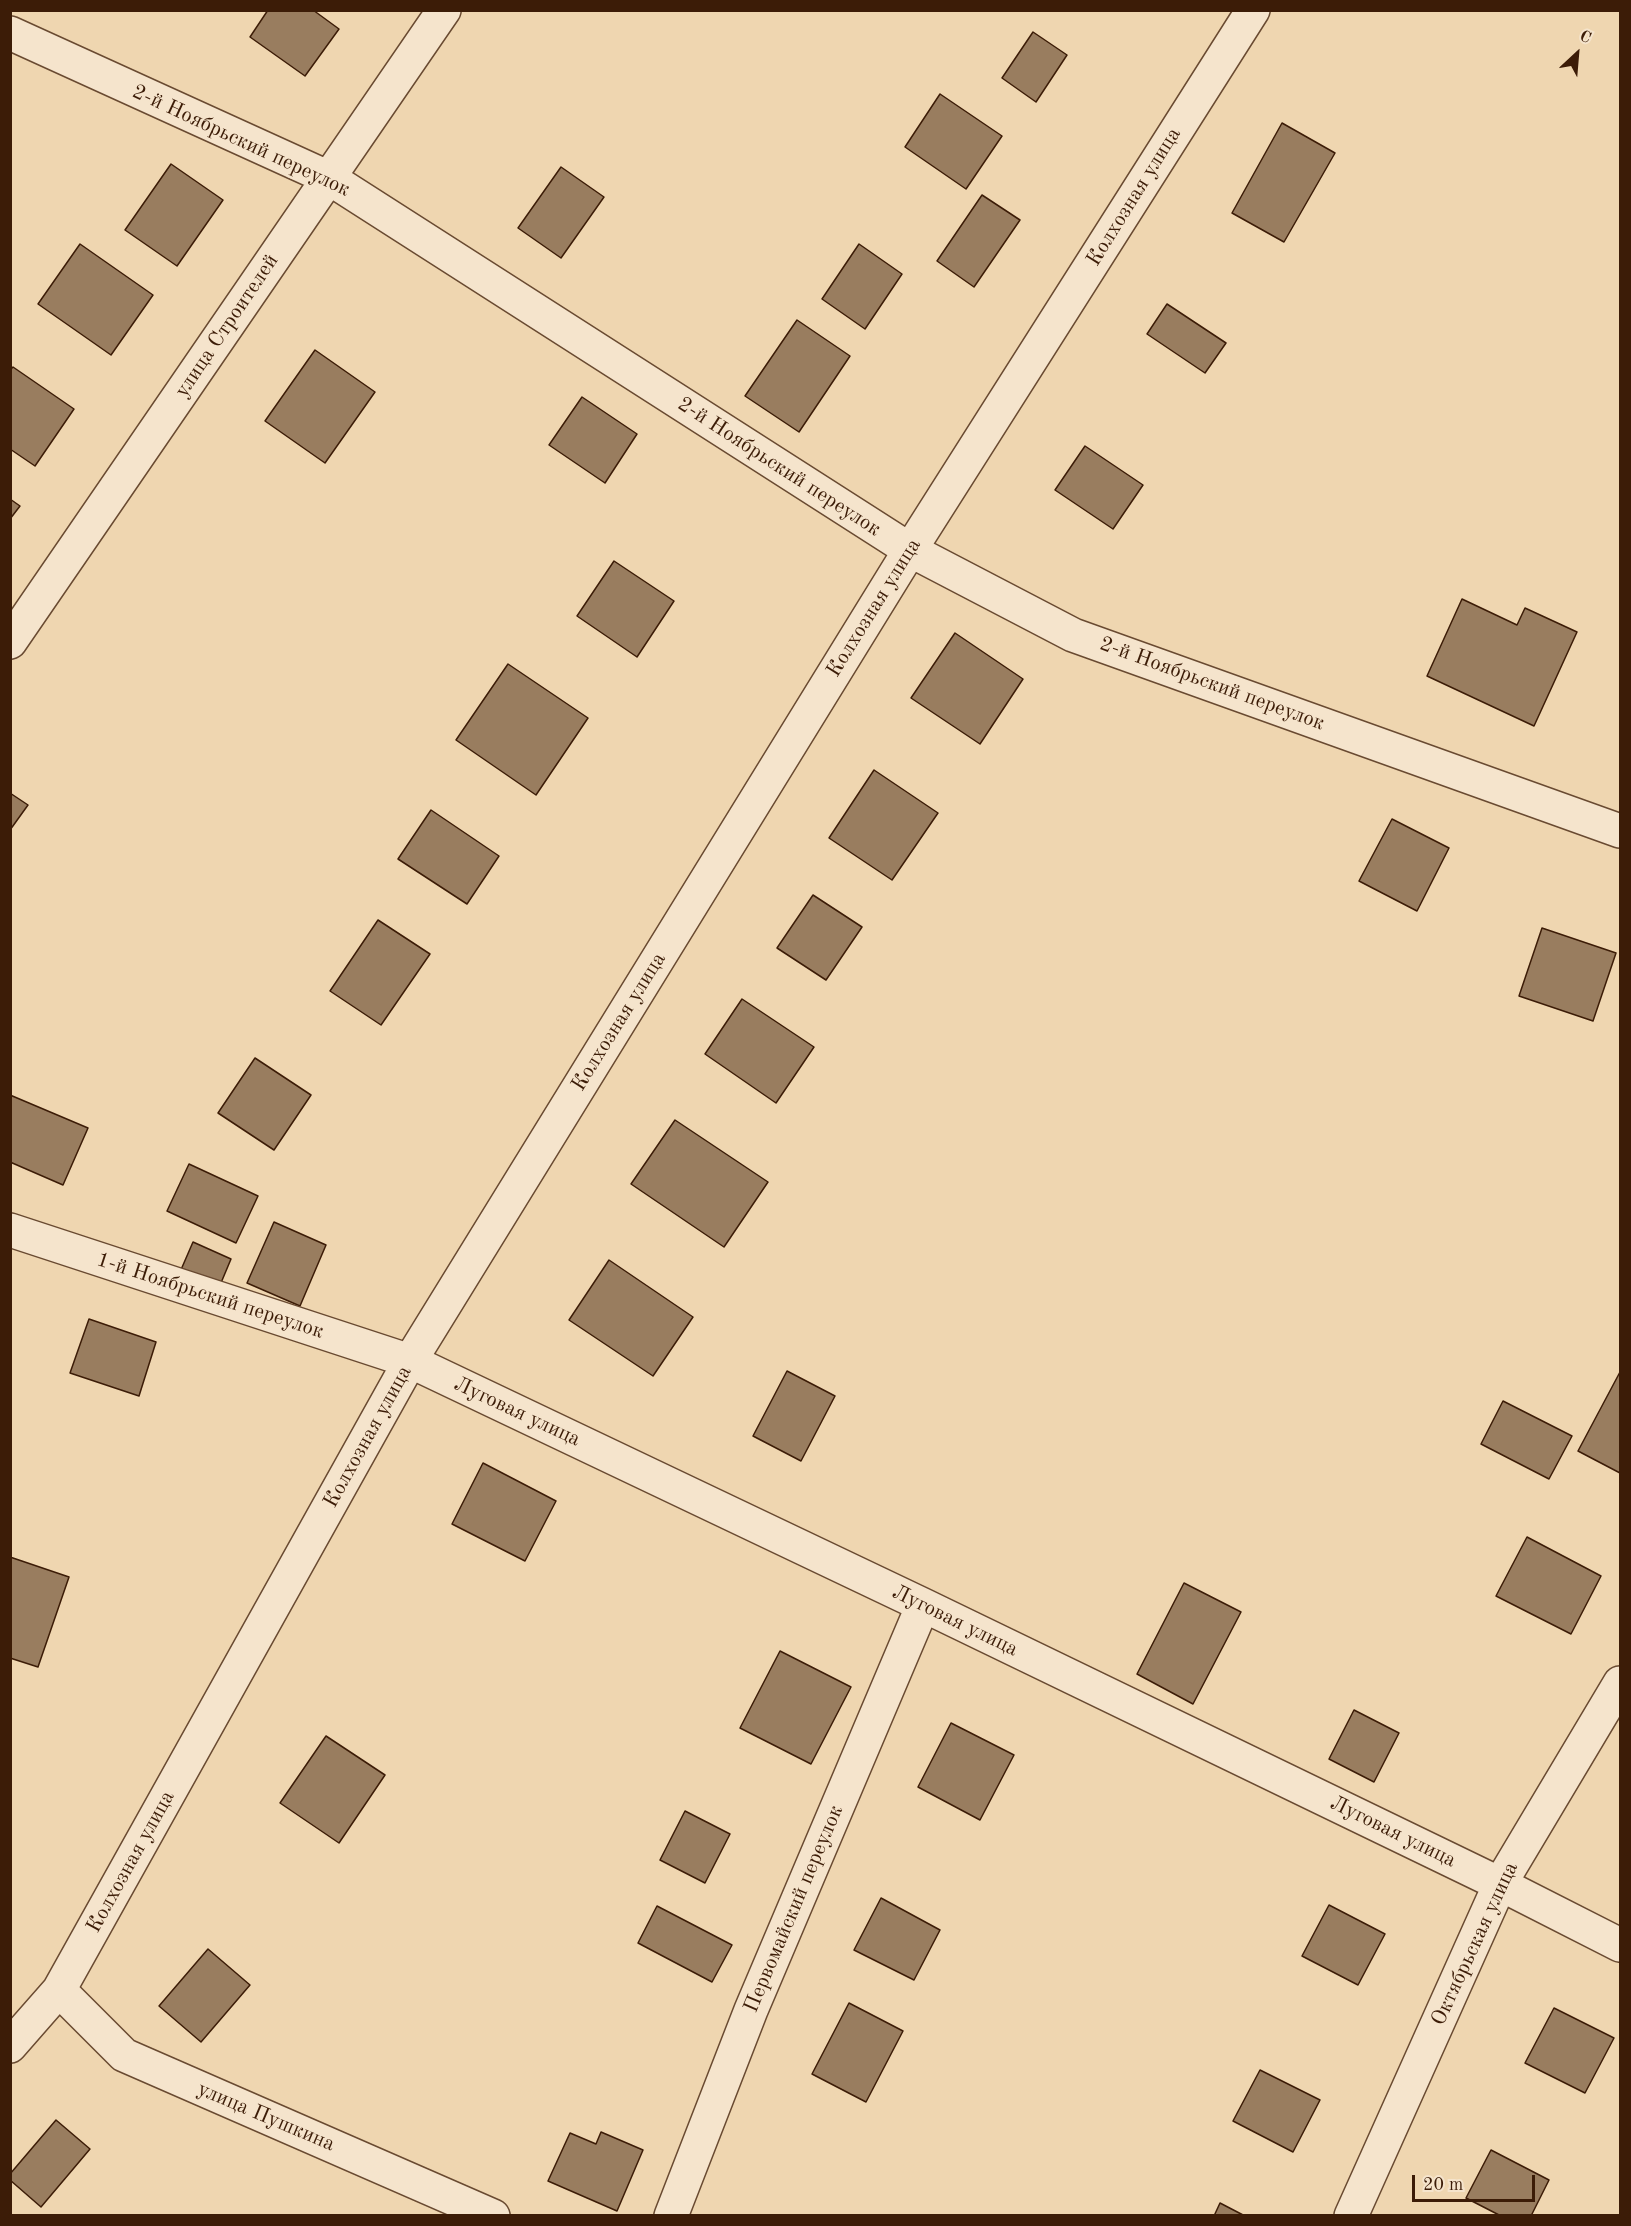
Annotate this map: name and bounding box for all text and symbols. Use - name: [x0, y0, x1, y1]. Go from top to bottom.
- north arrow: [1547, 24, 1607, 84]
- text: С: [1577, 28, 1593, 47]
- street label: 2-й Ноябрьский переулок: [128, 79, 354, 203]
- street label: Колхозная улица: [1081, 123, 1187, 271]
- street label: улица Строителей: [170, 250, 284, 402]
- street label: 2-й Ноябрьский переулок: [673, 392, 885, 542]
- street label: Колхозная улица: [821, 534, 927, 682]
- street label: 2-й Ноябрьский переулок: [1096, 632, 1328, 736]
- street label: Колхозная улица: [566, 948, 672, 1096]
- street label: 1-й Ноябрьский переулок: [93, 1247, 327, 1345]
- street label: Колхозная улица: [319, 1362, 417, 1512]
- street label: Луговая улица: [450, 1372, 584, 1452]
- street label: Луговая улица: [888, 1580, 1022, 1662]
- street label: Колхозная улица: [82, 1787, 180, 1937]
- street label: Луговая улица: [1326, 1791, 1460, 1873]
- street label: Первомайский переулок: [739, 1802, 849, 2016]
- street label: Октябрьская улица: [1426, 1858, 1524, 2030]
- street label: улица Пушкина: [193, 2077, 339, 2157]
- scale bar: [1415, 2163, 1538, 2201]
- text: 20 m: [1423, 2176, 1463, 2194]

